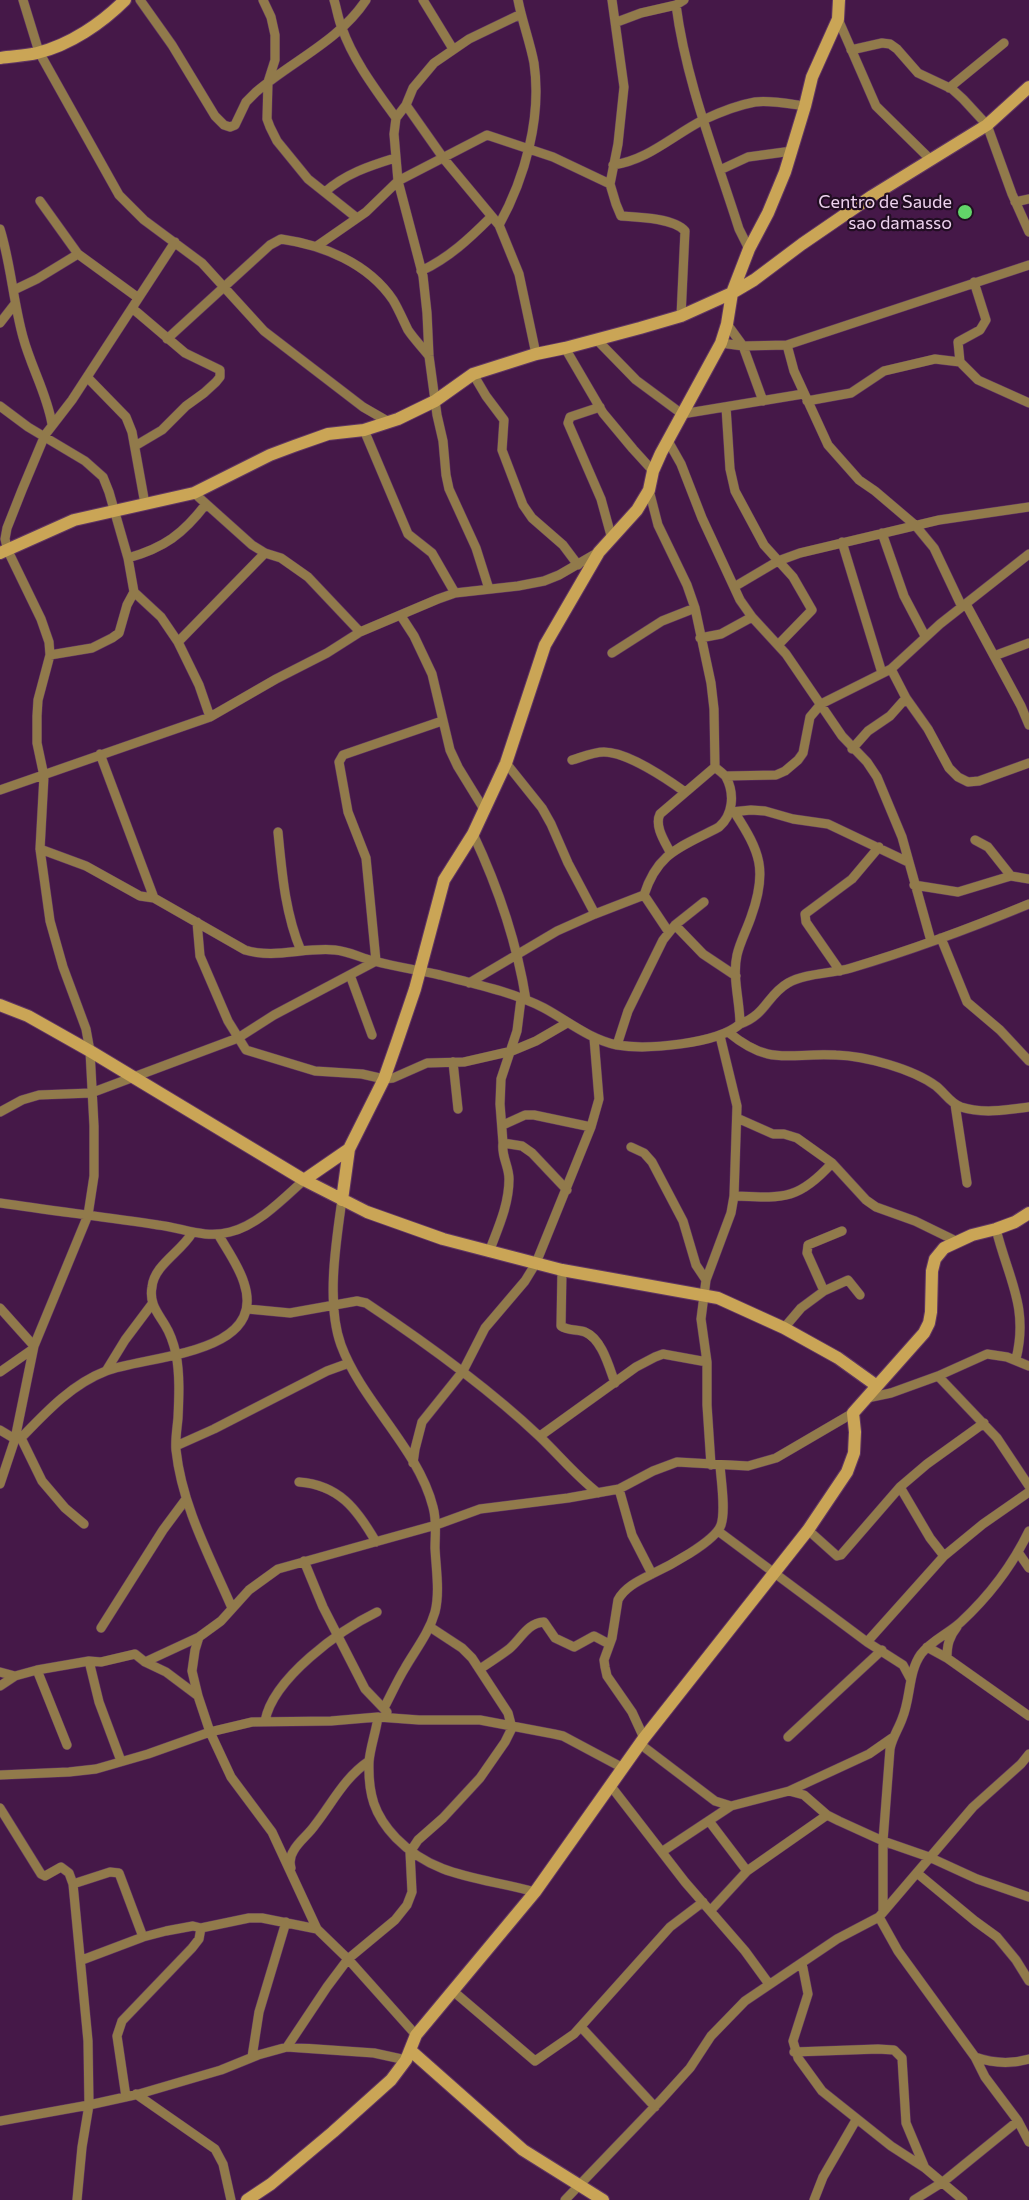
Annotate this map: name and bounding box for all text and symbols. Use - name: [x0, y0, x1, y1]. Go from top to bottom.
- place label: Centro de Saude sao damasso: [818, 191, 952, 234]
- marker: Centro de Saude sao damasso: [956, 203, 974, 221]

